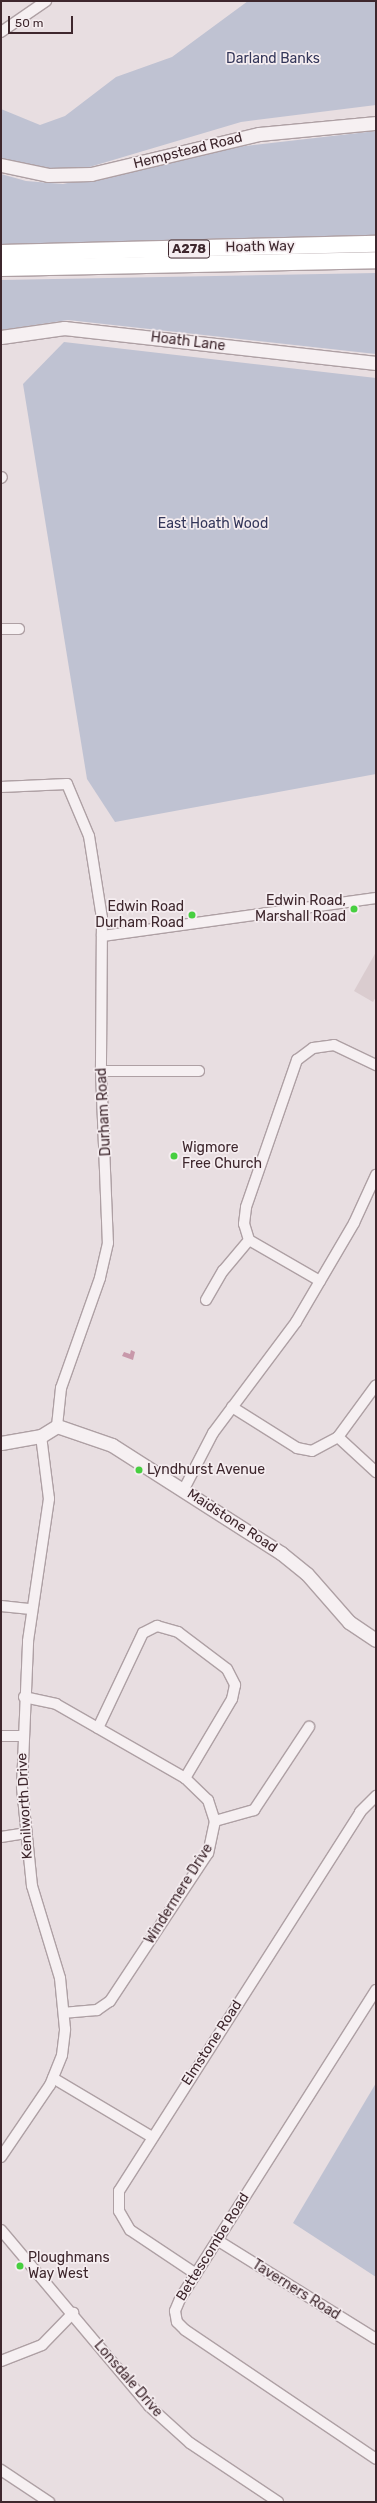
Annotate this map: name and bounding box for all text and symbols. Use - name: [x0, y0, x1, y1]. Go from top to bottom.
- scale bar: [10, 8, 75, 34]
- text: 50 m: [15, 16, 43, 30]
- park label: Darland Banks: [226, 51, 320, 67]
- street label: Hempstead Road: [132, 129, 244, 173]
- road number: A278: [167, 238, 211, 260]
- street label: Hoath Way: [225, 238, 295, 256]
- street label: Hoath Lane: [150, 329, 226, 355]
- park label: East Hoath Wood: [158, 516, 268, 532]
- place label: Edwin Road, Marshall Road: [255, 893, 346, 926]
- place label: Edwin Road Durham Road: [95, 899, 184, 932]
- marker: Edwin Road, Marshall Road: [349, 904, 359, 914]
- marker: Edwin Road Durham Road: [187, 910, 197, 920]
- street label: Durham Road: [93, 1067, 115, 1157]
- place label: Wigmore Free Church: [182, 1140, 262, 1172]
- marker: Wigmore Free Church: [169, 1151, 179, 1161]
- place label: Lyndhurst Avenue: [147, 1462, 265, 1478]
- marker: Lyndhurst Avenue: [134, 1465, 144, 1475]
- street label: Maidstone Road: [184, 1486, 280, 1556]
- street label: Kenilworth Drive: [14, 1752, 36, 1860]
- street label: Windermere Drive: [141, 1841, 217, 1947]
- street label: Elmstone Road: [178, 1997, 246, 2089]
- street label: Bettescombe Road: [173, 2190, 253, 2304]
- place label: Ploughmans Way West: [28, 2250, 110, 2282]
- street label: Taverners Road: [249, 2256, 343, 2324]
- marker: Ploughmans Way West: [15, 2261, 25, 2271]
- street label: Lonsdale Drive: [90, 2337, 166, 2421]

